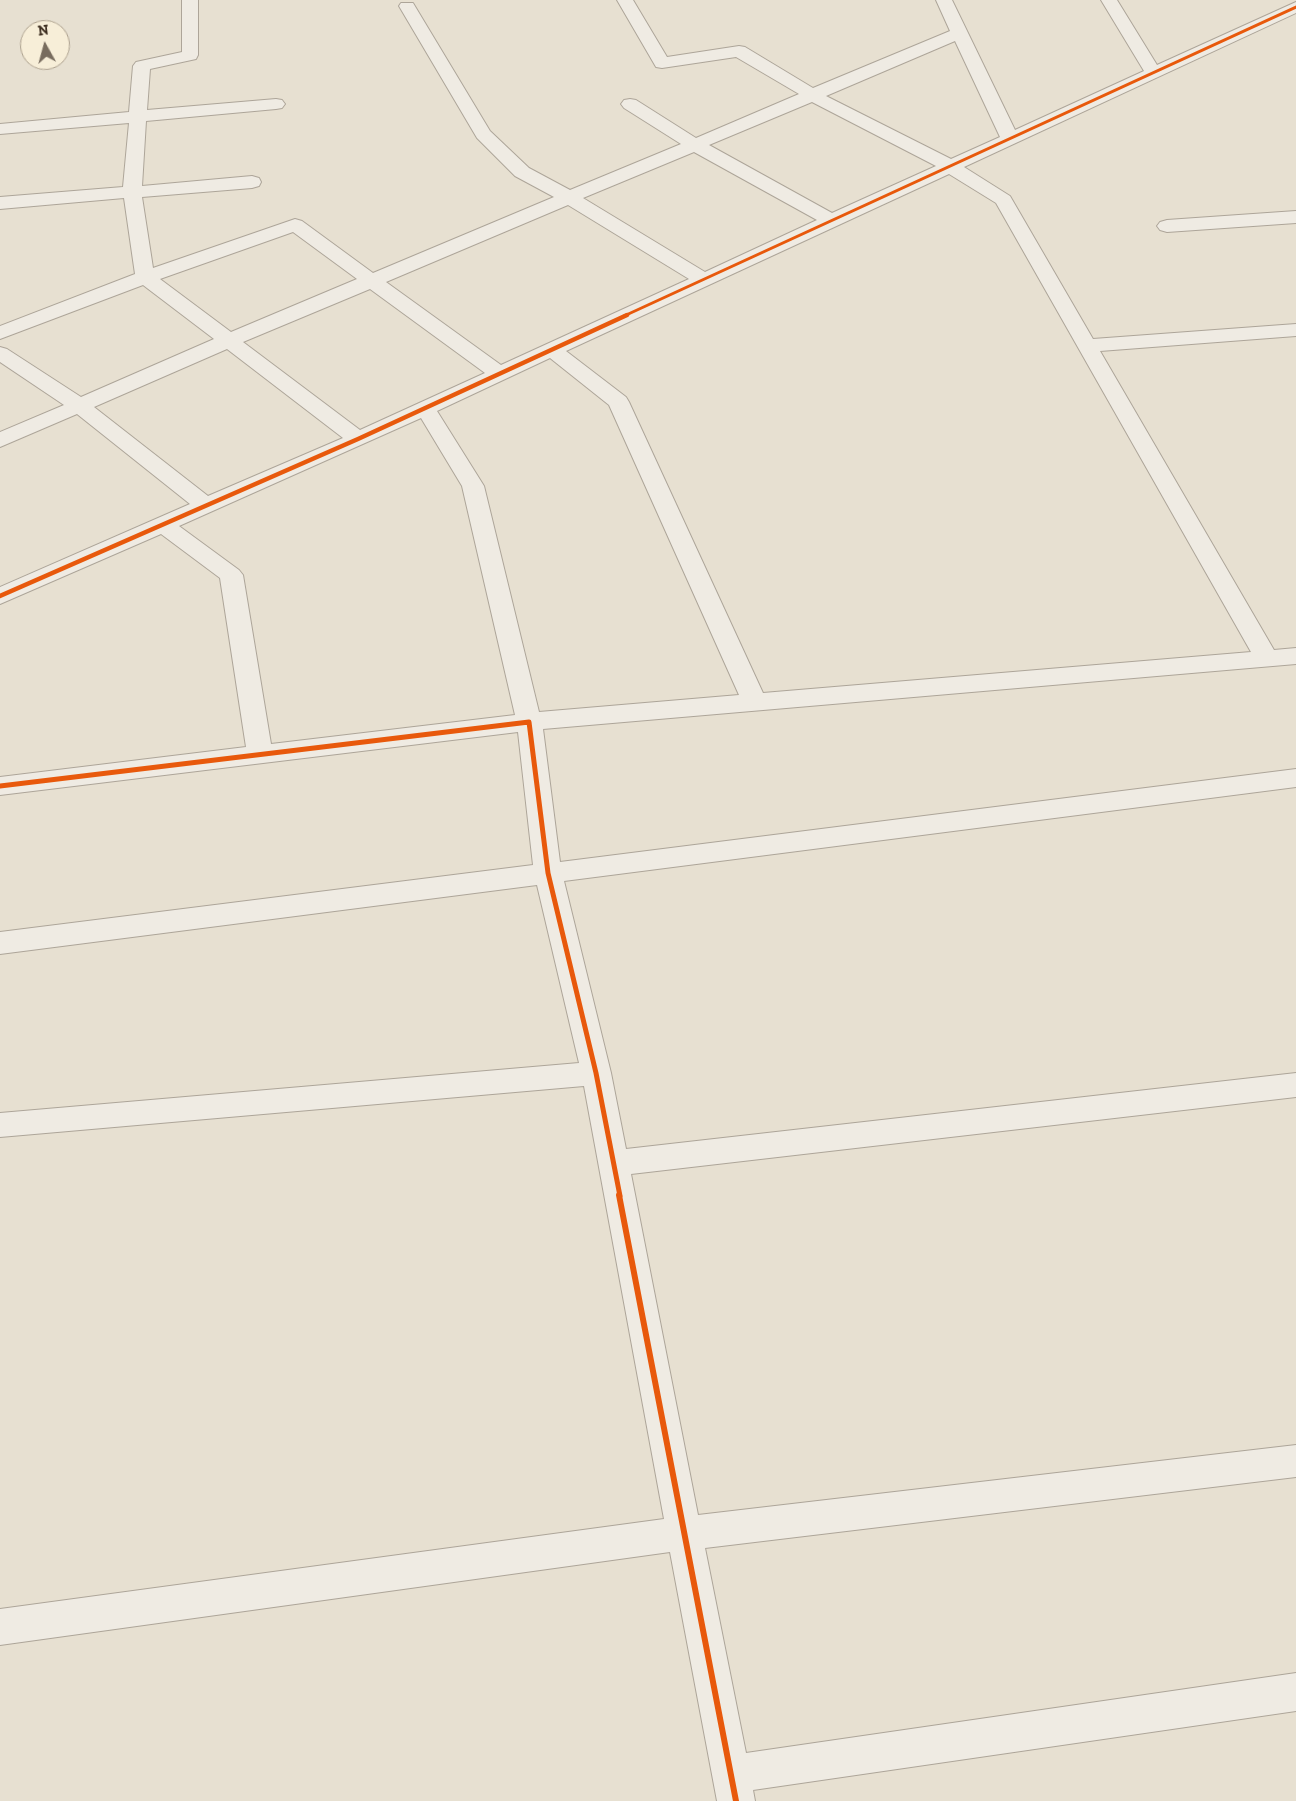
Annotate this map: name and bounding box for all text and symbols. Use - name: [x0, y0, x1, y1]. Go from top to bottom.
- north arrow: [20, 20, 70, 70]
- text: N: [37, 22, 50, 40]

